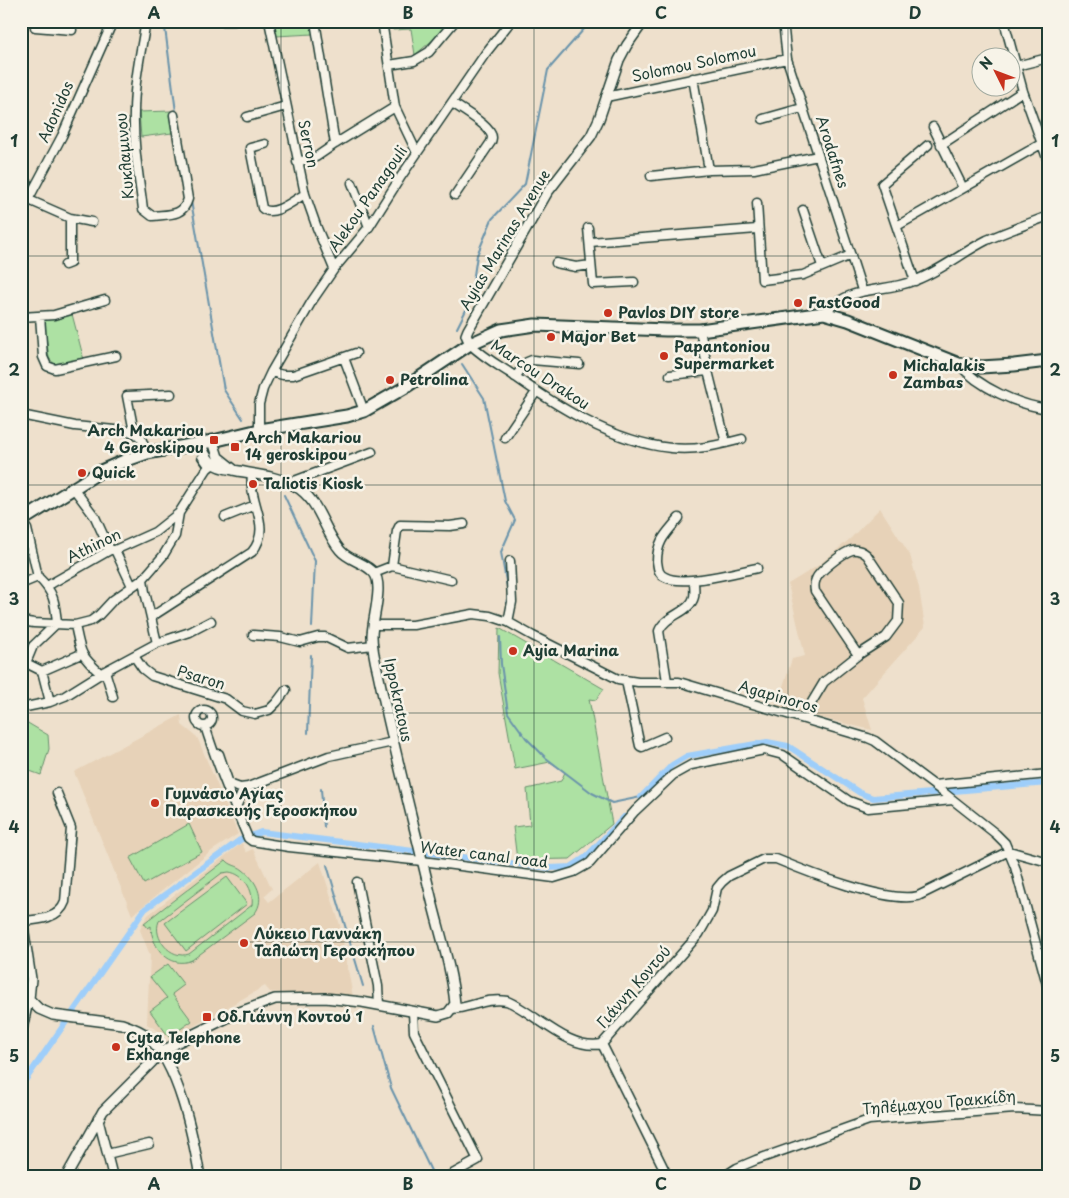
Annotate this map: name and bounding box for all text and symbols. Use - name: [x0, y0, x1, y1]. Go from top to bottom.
- text: A: [148, 0, 161, 24]
- text: B: [403, 0, 414, 24]
- text: C: [655, 0, 667, 24]
- text: D: [909, 0, 921, 24]
- street label: Solomou Solomou: [629, 38, 758, 87]
- north arrow: [972, 48, 1022, 98]
- text: N: [974, 52, 997, 74]
- street label: Adonidos: [31, 77, 78, 146]
- street label: Κυκλαμινου: [108, 112, 139, 200]
- street label: Arodafnes: [811, 112, 856, 191]
- street label: Serron: [293, 118, 326, 170]
- text: 1: [10, 128, 18, 152]
- text: 1: [1051, 128, 1059, 152]
- street label: Alekou Panagouli: [321, 140, 412, 256]
- street label: Ayias Marinas Avenue: [453, 164, 555, 314]
- place label: FastGood: [808, 290, 880, 313]
- marker: FastGood: [792, 297, 804, 309]
- place label: Pavlos DIY store: [618, 300, 739, 323]
- marker: Pavlos DIY store: [602, 307, 614, 319]
- place label: Major Bet: [561, 324, 636, 347]
- marker: Major Bet: [545, 331, 557, 343]
- street label: Marcou Drakou: [487, 333, 595, 414]
- place label: Papantoniou Supermarket: [674, 334, 775, 374]
- marker: Papantoniou Supermarket: [658, 350, 670, 362]
- place label: Michalakis Zambas: [903, 353, 985, 393]
- text: 2: [8, 357, 20, 381]
- text: 2: [1049, 357, 1061, 381]
- place label: Petrolina: [400, 367, 469, 390]
- marker: Michalakis Zambas: [887, 369, 899, 381]
- marker: Petrolina: [384, 374, 396, 386]
- place label: Arch Makariou 4 Geroskipou: [88, 418, 204, 458]
- place label: Arch Makariou 14 geroskipou: [245, 425, 361, 465]
- marker: Arch Makariou 4 Geroskipou: [208, 434, 220, 446]
- marker: Arch Makariou 14 geroskipou: [229, 441, 241, 453]
- place label: Quick: [92, 460, 136, 483]
- marker: Quick: [76, 467, 88, 479]
- place label: Taliotis Kiosk: [263, 471, 363, 494]
- marker: Taliotis Kiosk: [247, 478, 259, 490]
- street label: Athinon: [62, 522, 125, 568]
- text: 3: [9, 586, 19, 610]
- text: 3: [1050, 586, 1060, 610]
- place label: Ayia Marina: [523, 638, 619, 661]
- marker: Ayia Marina: [507, 645, 519, 657]
- street label: Ippokratous: [379, 656, 420, 744]
- street label: Psaron: [174, 658, 228, 695]
- street label: Agapinoros: [736, 673, 821, 718]
- place label: Γυμνάσιο Αγίας Παρασκευής Γεροσκήπου: [165, 781, 357, 821]
- marker: Γυμνάσιο Αγίας Παρασκευής Γεροσκήπου: [149, 797, 161, 809]
- text: 4: [9, 814, 20, 838]
- text: 4: [1050, 814, 1061, 838]
- street label: Water canal road: [419, 834, 550, 873]
- place label: Λύκειο Γιαννάκη Ταλιώτη Γεροσκήπου: [254, 921, 415, 961]
- marker: Λύκειο Γιαννάκη Ταλιώτη Γεροσκήπου: [238, 937, 250, 949]
- street label: Γιάννη Κοντού: [590, 940, 675, 1032]
- place label: Οδ.Γιάννη Κοντού 1: [217, 1004, 363, 1027]
- marker: Οδ.Γιάννη Κοντού 1: [201, 1011, 213, 1023]
- place label: Cyta Telephone Exhange: [126, 1025, 241, 1065]
- marker: Cyta Telephone Exhange: [110, 1041, 122, 1053]
- text: 5: [9, 1043, 19, 1067]
- text: 5: [1050, 1043, 1060, 1067]
- street label: Τηλέμαχου Τρακκίδη: [861, 1083, 1017, 1120]
- text: A: [148, 1171, 161, 1195]
- text: B: [403, 1171, 414, 1195]
- text: C: [655, 1171, 667, 1195]
- text: D: [909, 1171, 921, 1195]

